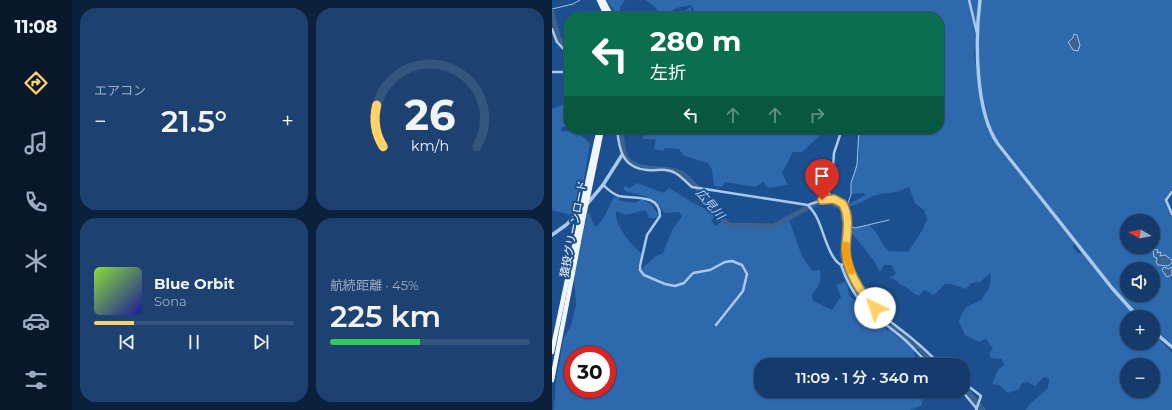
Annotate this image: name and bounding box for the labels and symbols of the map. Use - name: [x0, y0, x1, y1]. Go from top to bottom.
- pin: [805, 159, 839, 200]
- street label: 猿投グリーンロード: [557, 179, 589, 279]
- water label: 広見川: [693, 185, 729, 224]
- north arrow: [1120, 214, 1160, 254]
- position arrow: [854, 287, 896, 329]
- speed limit sign: 30: [564, 346, 616, 398]

